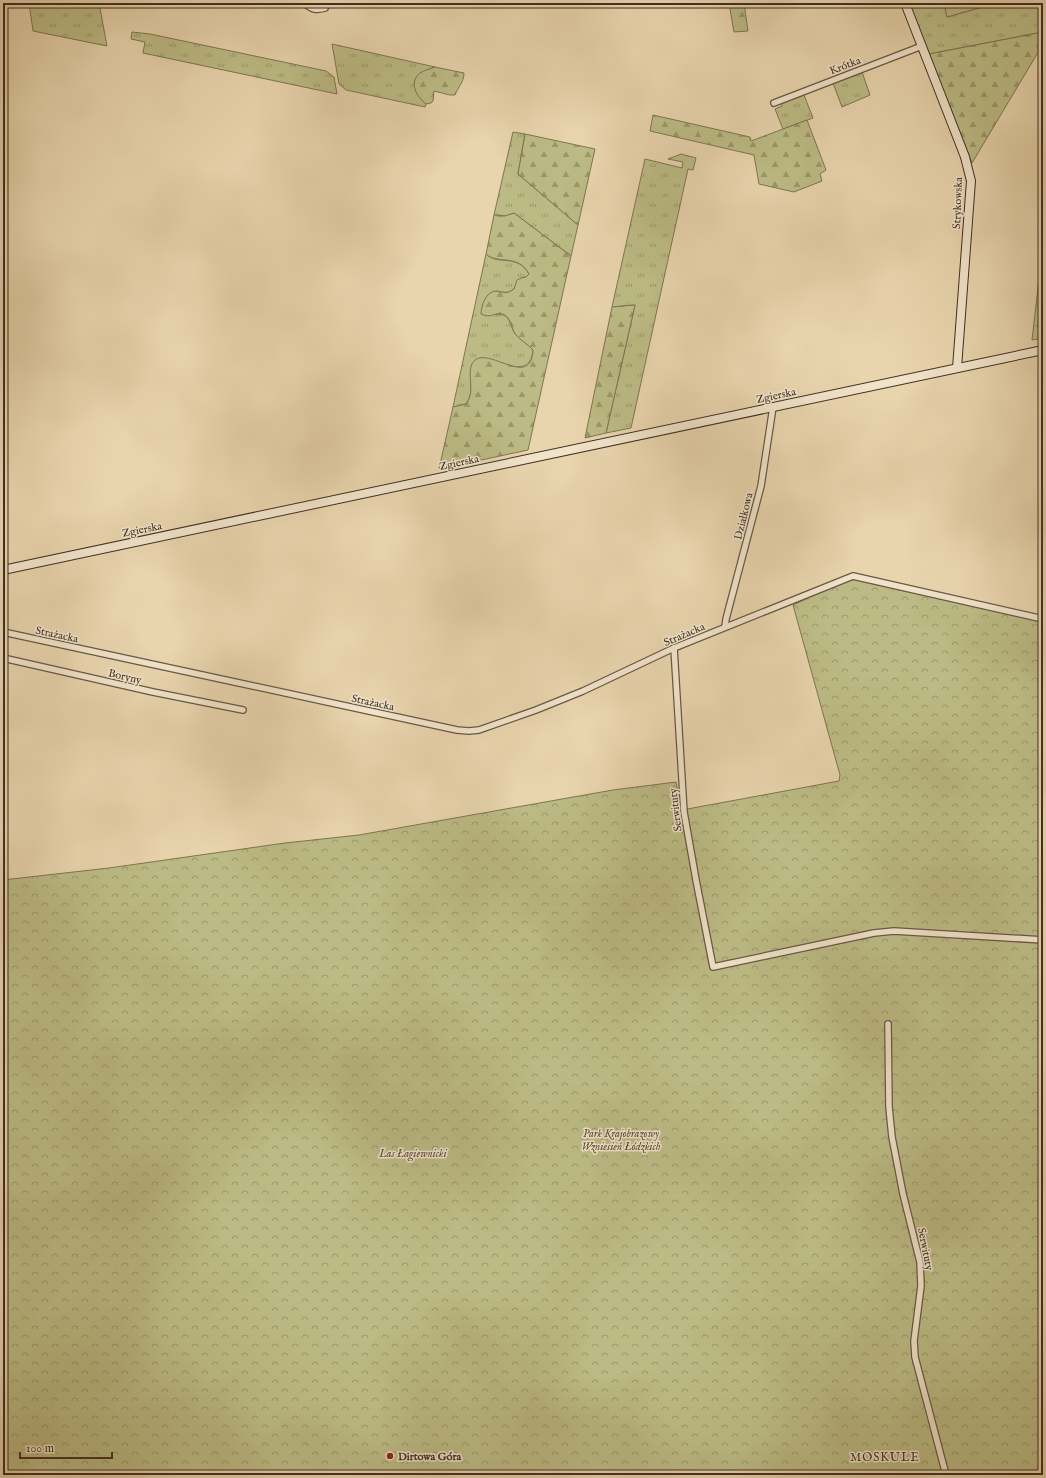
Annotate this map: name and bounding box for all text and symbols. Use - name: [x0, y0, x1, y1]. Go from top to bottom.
- street label: Krótka: [828, 54, 863, 78]
- street label: Strykowska: [950, 177, 966, 229]
- street label: Zgierska: [755, 385, 798, 407]
- street label: Zgierska: [438, 452, 481, 474]
- street label: Działkowa: [731, 491, 757, 541]
- street label: Zgierska: [121, 519, 163, 541]
- street label: Strażacka: [662, 620, 707, 650]
- street label: Strażacka: [34, 624, 80, 646]
- street label: Boryny: [107, 666, 143, 688]
- street label: Strażacka: [350, 692, 396, 714]
- street label: Serwituty: [666, 787, 686, 832]
- park label: Park Krajobrazowy Wzniesień Łódzkich: [582, 1127, 661, 1154]
- park label: Las Łagiewnicki: [378, 1147, 447, 1162]
- street label: Serwituty: [914, 1226, 936, 1272]
- scale bar: [20, 1434, 112, 1460]
- text: 100 m: [26, 1441, 54, 1456]
- place label: Dirtowa Góra: [398, 1450, 461, 1464]
- district label: MOSKULE: [850, 1450, 920, 1465]
- marker: Dirtowa Góra: [385, 1451, 395, 1461]

